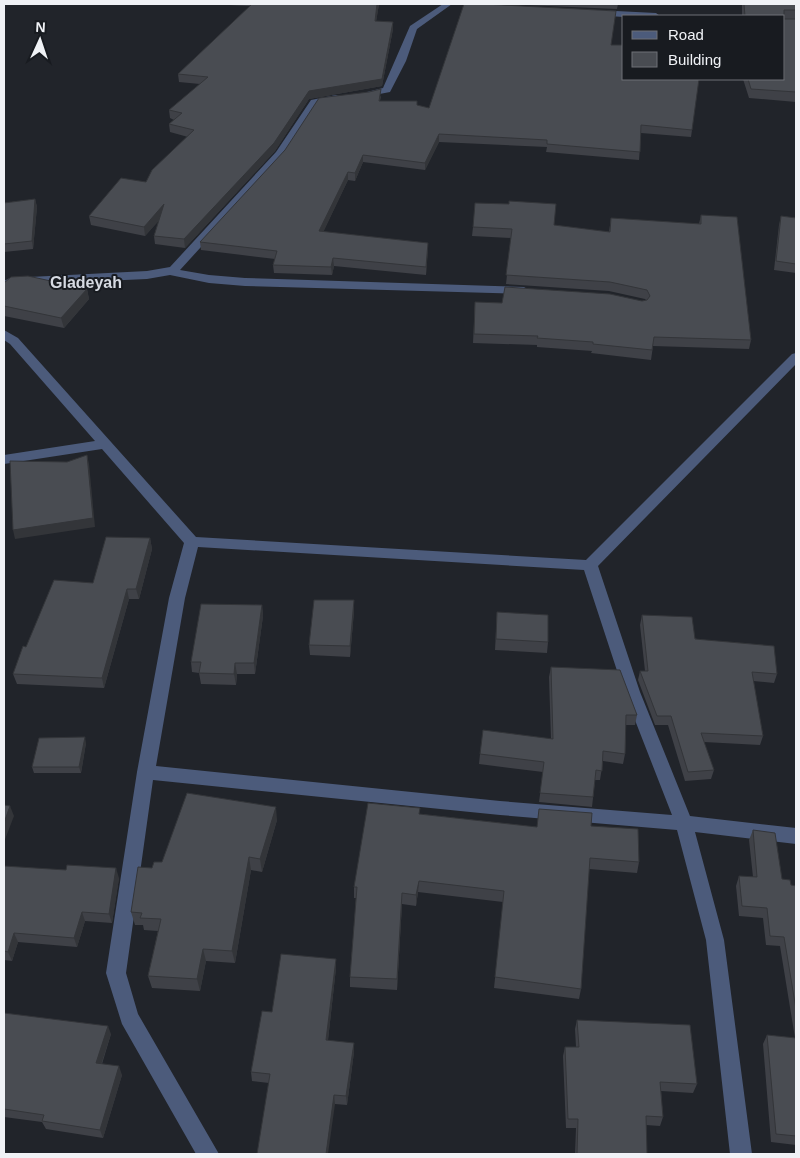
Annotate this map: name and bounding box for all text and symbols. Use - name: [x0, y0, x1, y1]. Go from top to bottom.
- north arrow: [15, 15, 65, 65]
- legend: [622, 15, 785, 80]
- text: N: [35, 19, 46, 35]
- text: Road: [668, 26, 704, 43]
- text: Building: [668, 51, 721, 68]
- district label: Gladeyah: [50, 274, 122, 291]

